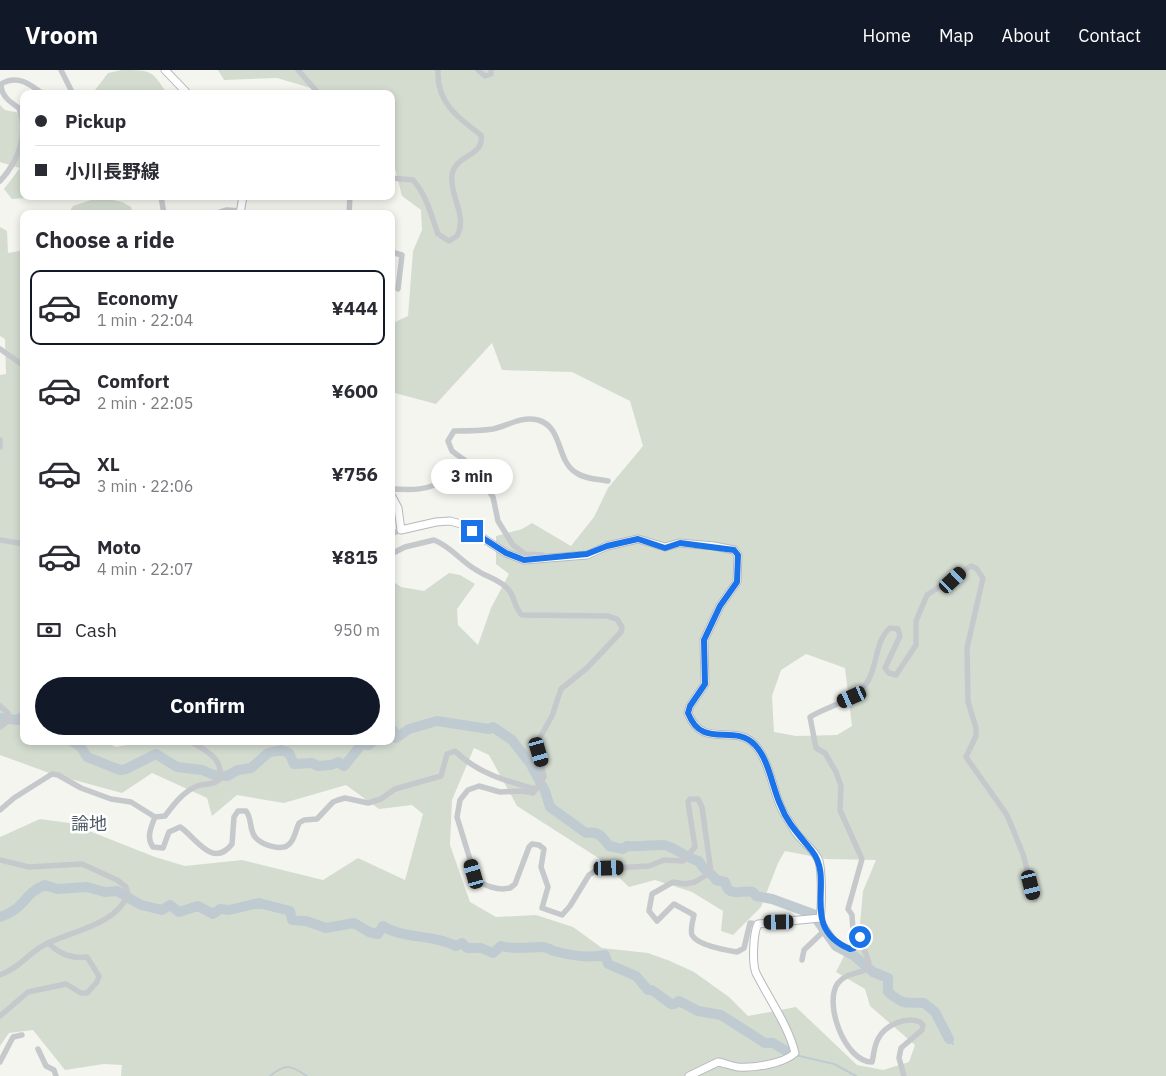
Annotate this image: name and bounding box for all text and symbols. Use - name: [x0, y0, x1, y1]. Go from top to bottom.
- text: Vroom: [25, 19, 98, 51]
- text: Home: [863, 24, 911, 47]
- text: Map: [939, 24, 974, 47]
- text: About: [1002, 24, 1050, 47]
- text: Contact: [1078, 24, 1141, 47]
- text: Pickup: [65, 109, 126, 133]
- text: 小川長野線: [65, 159, 160, 183]
- text: Choose a ride: [35, 225, 175, 254]
- icon: car: [37, 285, 82, 330]
- text: Economy: [97, 286, 178, 310]
- text: ¥444: [331, 296, 378, 320]
- text: 1 min · 22:04: [97, 310, 193, 330]
- icon: car: [37, 368, 82, 413]
- text: Comfort: [97, 369, 170, 393]
- text: ¥600: [331, 379, 378, 403]
- text: 2 min · 22:05: [97, 393, 193, 413]
- icon: car: [37, 451, 82, 496]
- text: XL: [97, 452, 120, 476]
- callout: 3 min: [431, 458, 513, 494]
- text: ¥756: [331, 462, 378, 486]
- text: 3 min: [451, 466, 493, 486]
- text: 3 min · 22:06: [97, 476, 193, 496]
- route end: [461, 520, 483, 542]
- icon: car: [37, 534, 82, 579]
- text: Moto: [97, 535, 141, 559]
- text: ¥815: [331, 545, 378, 569]
- text: 4 min · 22:07: [97, 559, 193, 579]
- car: [936, 564, 969, 596]
- icon: cash: [35, 616, 63, 644]
- text: Cash: [75, 618, 117, 642]
- text: 950 m: [333, 620, 380, 640]
- button: Confirm: [35, 677, 380, 735]
- car: [835, 684, 868, 710]
- car: [527, 736, 550, 768]
- district label: 論地: [71, 812, 107, 835]
- car: [462, 858, 485, 890]
- car: [593, 860, 624, 876]
- car: [1020, 869, 1041, 901]
- car: [763, 914, 794, 930]
- route start: [849, 926, 871, 948]

